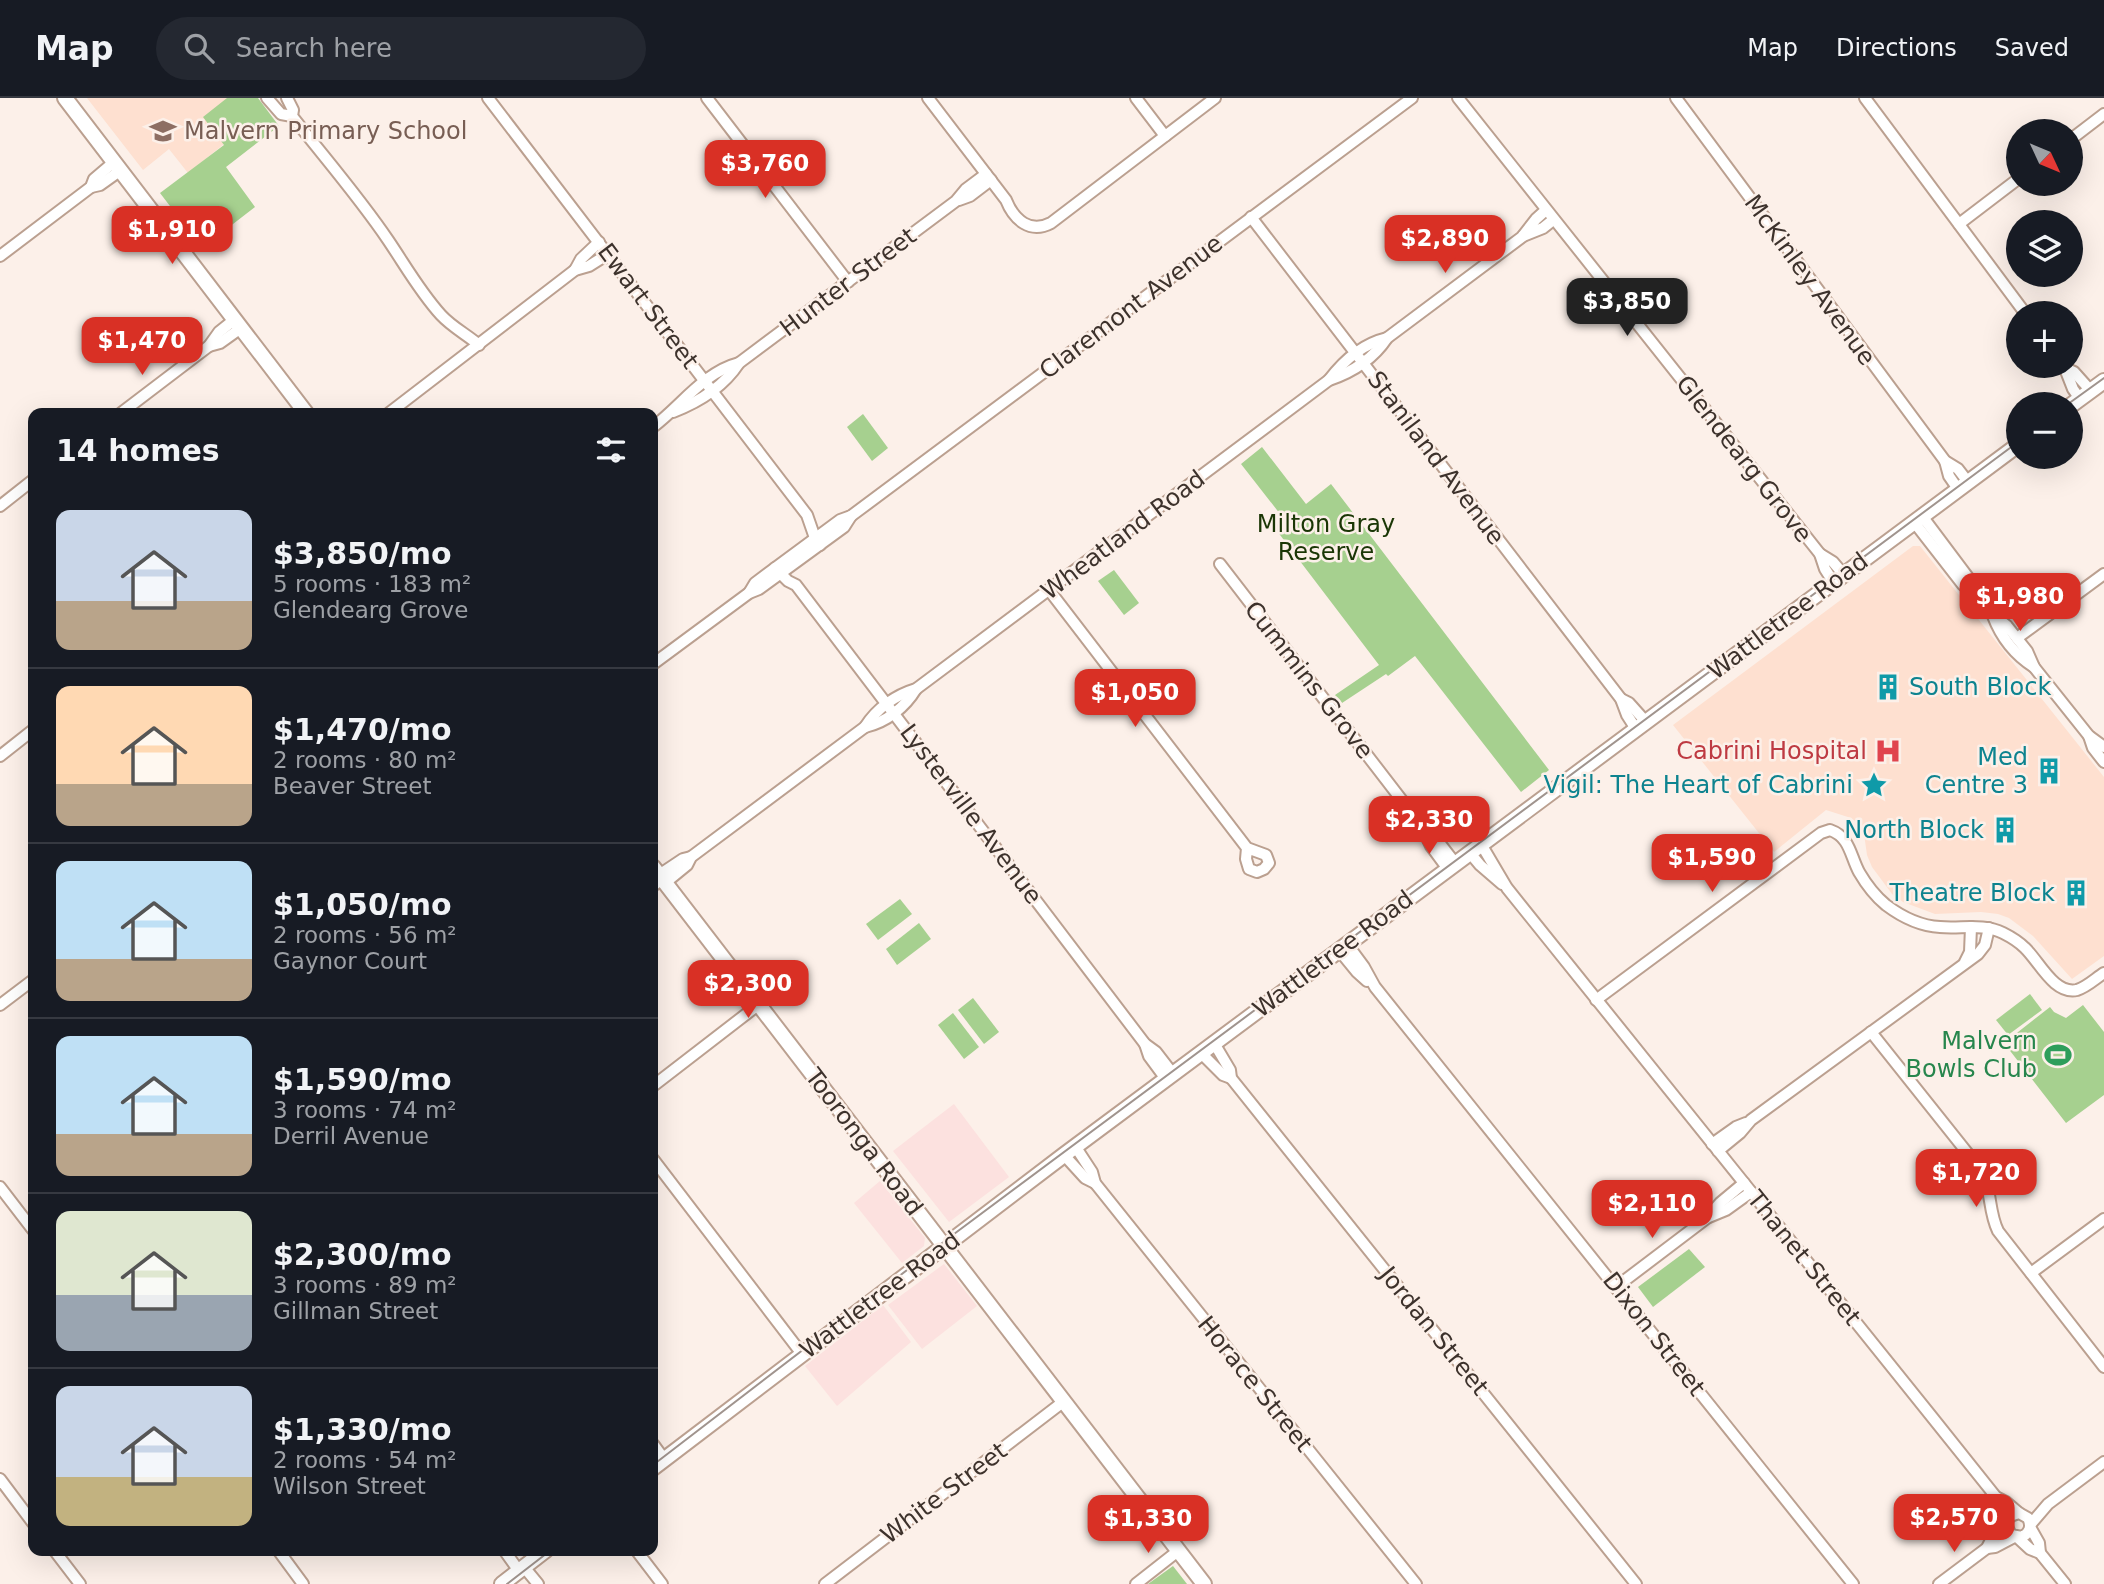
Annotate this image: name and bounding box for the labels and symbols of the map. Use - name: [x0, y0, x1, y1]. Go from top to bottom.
- school or university icon: Malvern Primary School: [148, 116, 178, 146]
- place label: Malvern Primary School: [184, 117, 467, 145]
- north arrow: [2006, 119, 2082, 196]
- pin: $3,760: [708, 140, 822, 200]
- street label: McKinley Avenue: [1739, 189, 1881, 371]
- pin: $1,910: [115, 206, 229, 266]
- pin: $2,890: [1388, 216, 1502, 275]
- street label: Hunter Street: [774, 222, 922, 342]
- street label: Claremont Avenue: [1034, 229, 1228, 385]
- street label: Ewart Street: [592, 238, 704, 374]
- pin: $3,850: [1570, 278, 1684, 338]
- pin: $1,470: [85, 317, 199, 377]
- street label: Staniland Avenue: [1362, 366, 1510, 550]
- street label: Glendearg Grove: [1670, 370, 1818, 548]
- street label: Wheatland Road: [1036, 464, 1210, 606]
- park label: Milton Gray Reserve: [1257, 510, 1395, 566]
- street label: Wattletree Road: [1702, 547, 1874, 685]
- pin: $1,980: [1963, 574, 2077, 633]
- street label: Cummins Grove: [1239, 596, 1379, 764]
- pin: $1,050: [1078, 670, 1192, 729]
- building icon: South Block: [1873, 672, 1903, 702]
- place label: South Block: [1909, 673, 2051, 701]
- street label: Lysterville Avenue: [894, 719, 1048, 909]
- hospital icon: Cabrini Hospital: [1873, 736, 1903, 766]
- place label: Cabrini Hospital: [1676, 737, 1867, 765]
- place label: Med Centre 3: [1925, 743, 2028, 799]
- building icon: Med Centre 3: [2034, 756, 2064, 786]
- place icon: Vigil: The Heart of Cabrini: [1859, 770, 1889, 800]
- place label: Vigil: The Heart of Cabrini: [1544, 771, 1853, 799]
- pin: $2,330: [1372, 796, 1486, 856]
- building icon: North Block: [1990, 815, 2020, 845]
- place label: North Block: [1844, 816, 1984, 844]
- pin: $1,590: [1655, 834, 1769, 894]
- building icon: Theatre Block: [2061, 878, 2091, 908]
- place label: Theatre Block: [1889, 879, 2055, 907]
- street label: Wattletree Road: [1247, 885, 1419, 1023]
- pin: $2,300: [691, 960, 805, 1020]
- place label: Malvern Bowls Club: [1906, 1027, 2037, 1083]
- sports icon: Malvern Bowls Club: [2043, 1040, 2073, 1070]
- street label: Tooronga Road: [799, 1062, 928, 1221]
- pin: $1,720: [1919, 1150, 2033, 1209]
- pin: $2,110: [1595, 1180, 1709, 1240]
- street label: Thanet Street: [1741, 1184, 1867, 1331]
- street label: Wattletree Road: [794, 1226, 966, 1364]
- street label: Jordan Street: [1372, 1260, 1494, 1401]
- street label: Dixon Street: [1597, 1267, 1711, 1401]
- street label: Horace Street: [1192, 1311, 1318, 1457]
- street label: White Street: [876, 1437, 1012, 1549]
- pin: $2,570: [1897, 1494, 2011, 1554]
- pin: $1,330: [1091, 1496, 1205, 1555]

